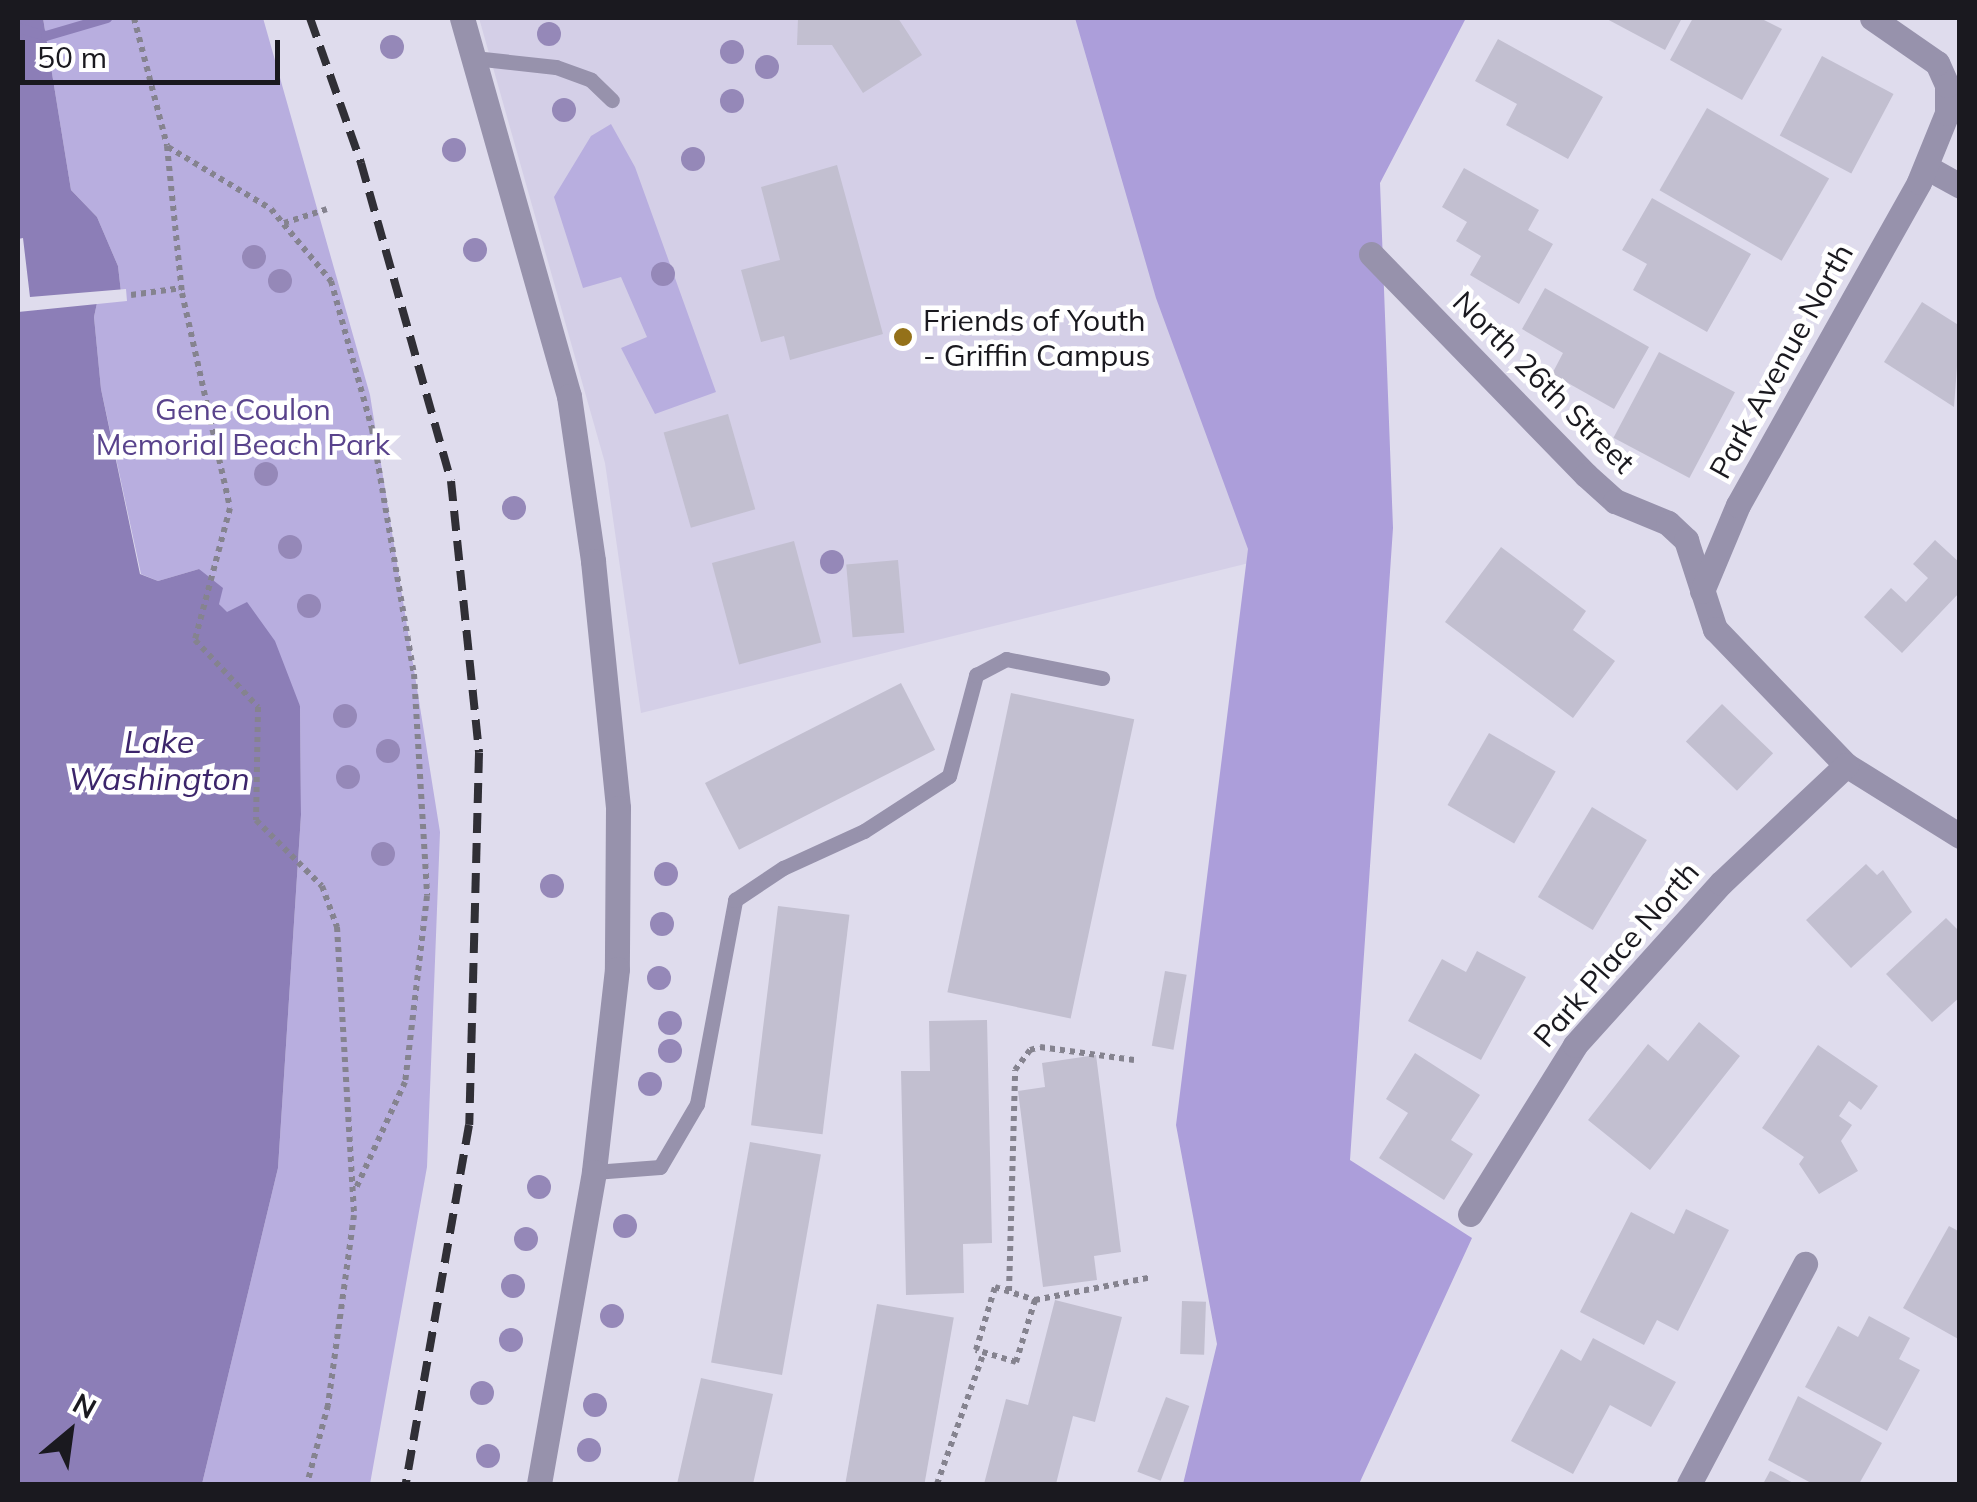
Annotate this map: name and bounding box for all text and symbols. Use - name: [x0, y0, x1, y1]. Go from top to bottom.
- scale bar: [25, 20, 285, 82]
- text: 50 m: [37, 38, 107, 76]
- street label: Park Avenue North: [1702, 237, 1860, 485]
- street label: North 26th Street: [1446, 284, 1642, 480]
- place label: Friends of Youth - Griffin Campus: [923, 302, 1150, 372]
- marker: Friends of Youth - Griffin Campus: [892, 326, 914, 348]
- park label: Gene Coulon Memorial Beach Park: [96, 391, 390, 462]
- water label: Lake Washington: [68, 723, 250, 798]
- street label: Park Place North: [1526, 854, 1706, 1054]
- north arrow: [20, 1382, 120, 1482]
- text: N: [67, 1385, 103, 1426]

